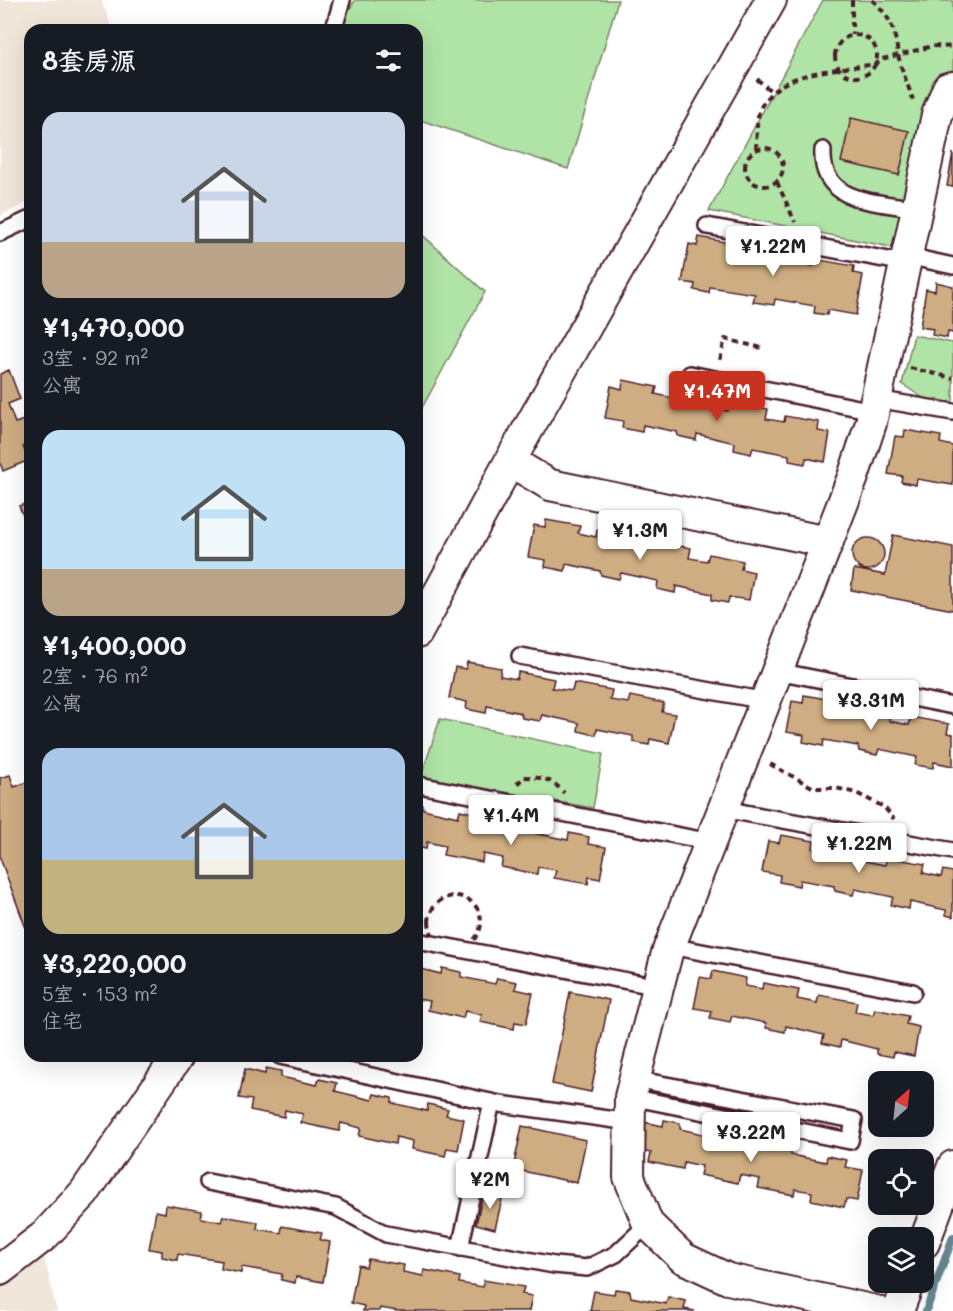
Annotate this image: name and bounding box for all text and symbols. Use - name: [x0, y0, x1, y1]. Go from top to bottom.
- text: 8套房源: [42, 43, 136, 77]
- icon: filters: [372, 44, 405, 77]
- icon: home: [170, 151, 278, 259]
- pin: ¥1.22M: [724, 226, 822, 277]
- text: ¥1.22M: [740, 232, 806, 258]
- text: ¥1,470,000: [42, 310, 184, 344]
- text: 3室 · 92 m²: [42, 344, 148, 370]
- text: 公寓: [42, 371, 82, 397]
- pin: ¥1.47M: [668, 371, 766, 422]
- text: ¥1.47M: [683, 377, 751, 403]
- icon: home: [170, 469, 278, 577]
- pin: ¥1.3M: [598, 510, 682, 561]
- text: ¥1.3M: [612, 516, 668, 542]
- text: ¥1,400,000: [42, 628, 187, 662]
- text: 2室 · 76 m²: [42, 662, 148, 688]
- pin: ¥3.31M: [822, 680, 920, 731]
- text: ¥3.31M: [837, 686, 905, 712]
- text: 公寓: [42, 689, 82, 715]
- icon: home: [170, 787, 278, 895]
- pin: ¥1.4M: [469, 795, 553, 846]
- text: ¥1.4M: [483, 801, 539, 827]
- pin: ¥1.22M: [810, 823, 908, 874]
- text: ¥1.22M: [826, 829, 892, 855]
- text: ¥3,220,000: [42, 946, 187, 980]
- text: 5室 · 153 m²: [42, 980, 157, 1006]
- text: 住宅: [42, 1007, 82, 1033]
- north arrow: [868, 1071, 934, 1137]
- map controls: [868, 1071, 934, 1293]
- pin: ¥3.22M: [702, 1112, 800, 1163]
- text: ¥3.22M: [716, 1118, 786, 1144]
- button: locate: [868, 1149, 934, 1215]
- pin: ¥2M: [461, 1159, 519, 1210]
- text: ¥2M: [470, 1165, 510, 1191]
- button: layers: [868, 1227, 934, 1293]

